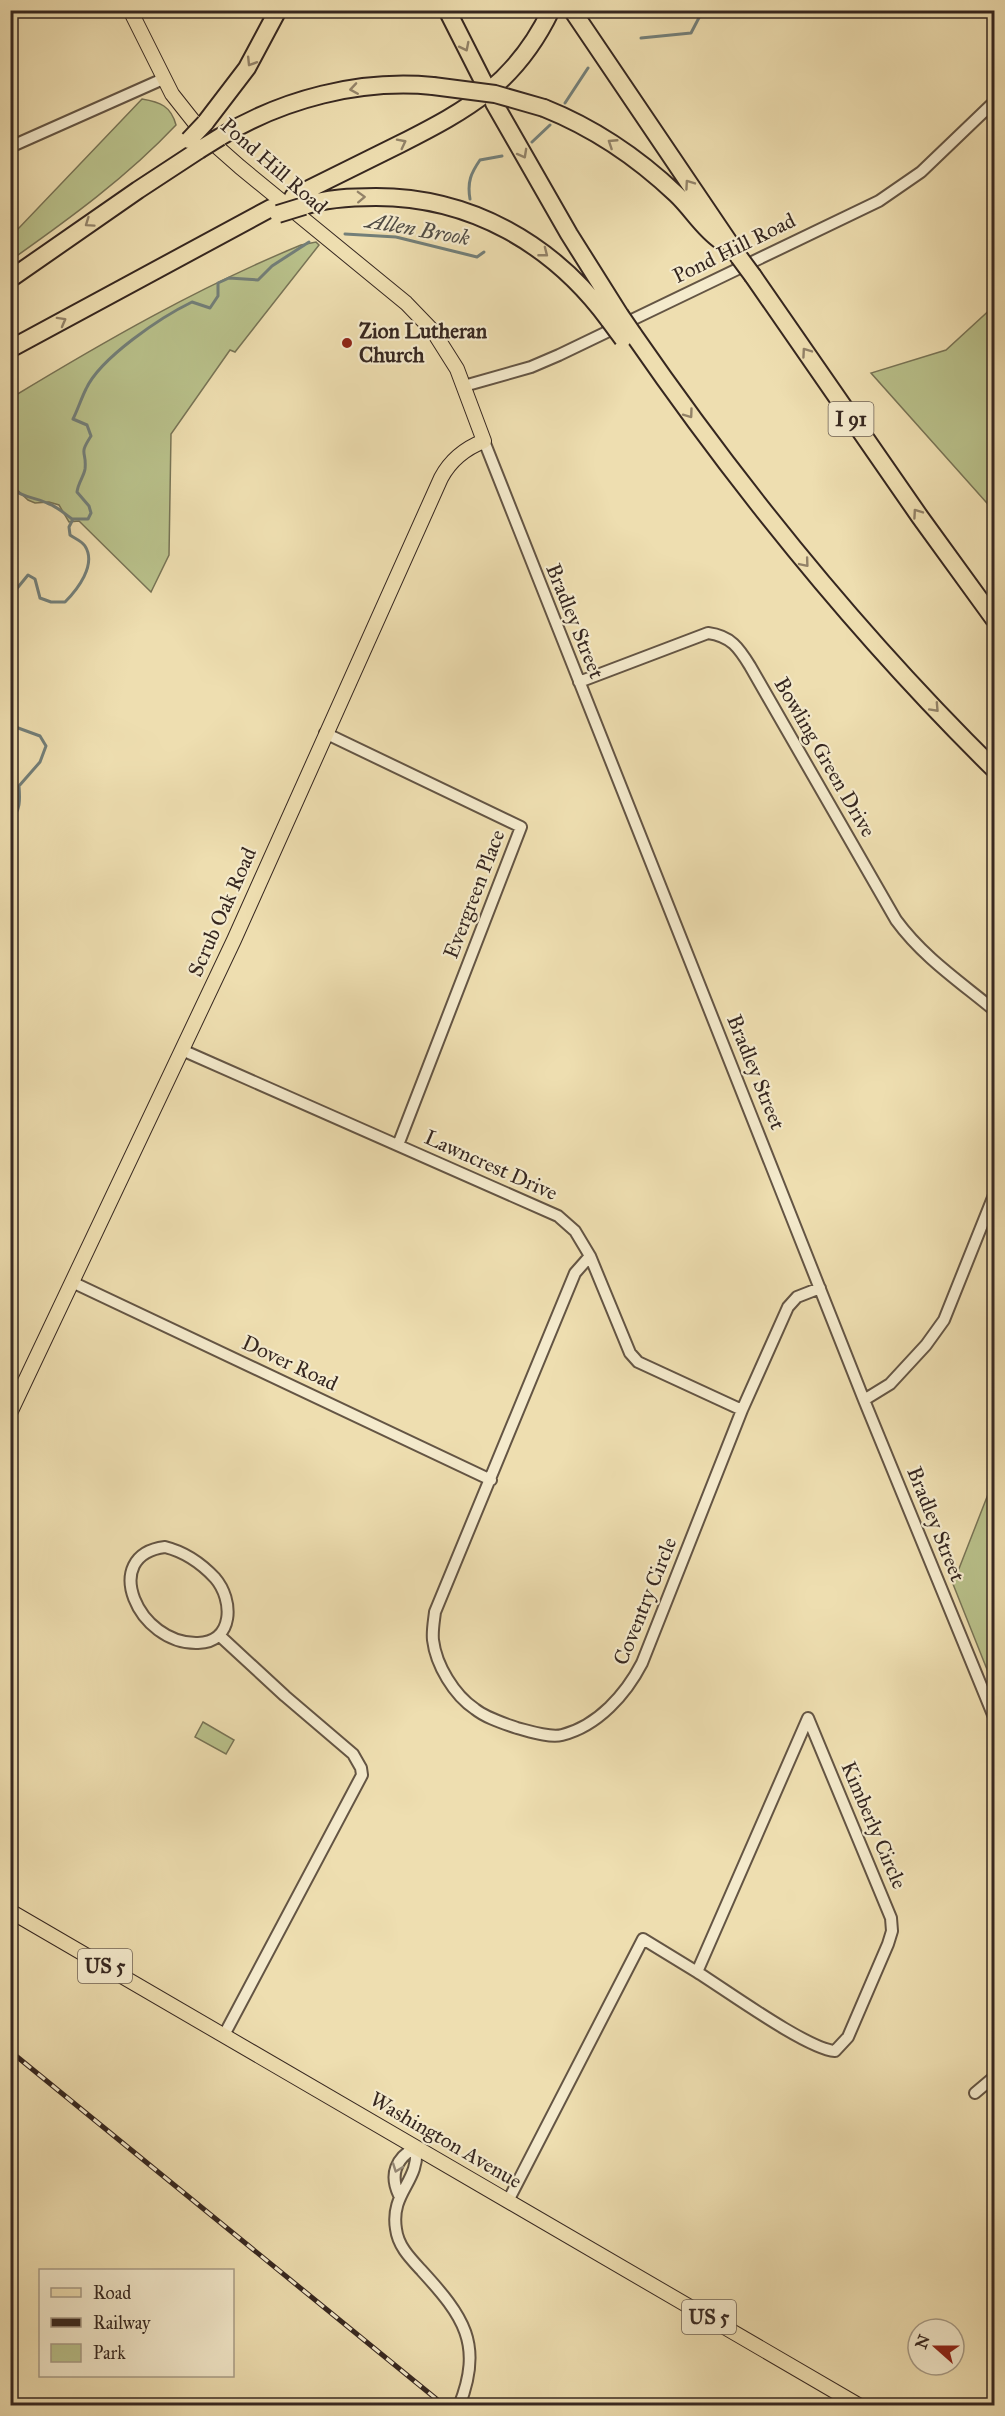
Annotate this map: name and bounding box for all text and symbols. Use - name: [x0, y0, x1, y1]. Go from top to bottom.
- one-way arrow: [458, 41, 470, 52]
- one-way arrow: [246, 56, 258, 66]
- one-way arrow: [350, 82, 360, 95]
- street label: Pond Hill Road: [215, 112, 333, 220]
- one-way arrow: [395, 139, 406, 150]
- one-way arrow: [608, 139, 619, 150]
- one-way arrow: [516, 148, 527, 158]
- one-way arrow: [685, 180, 696, 191]
- one-way arrow: [357, 191, 366, 203]
- water label: Allen Brook: [362, 206, 472, 251]
- street label: Pond Hill Road: [668, 207, 800, 289]
- one-way arrow: [85, 216, 96, 227]
- one-way arrow: [537, 245, 548, 256]
- one-way arrow: [56, 317, 66, 328]
- place label: Zion Lutheran Church: [359, 318, 488, 368]
- marker: Zion Lutheran Church: [340, 336, 354, 350]
- one-way arrow: [802, 348, 813, 359]
- road number: I 91: [828, 402, 874, 436]
- one-way arrow: [682, 407, 693, 418]
- one-way arrow: [913, 508, 924, 519]
- one-way arrow: [798, 556, 809, 567]
- street label: Bradley Street: [540, 560, 610, 683]
- street label: Bowling Green Drive: [769, 672, 881, 842]
- one-way arrow: [927, 701, 938, 712]
- street label: Evergreen Place: [437, 826, 511, 962]
- street label: Scrub Oak Road: [182, 843, 262, 981]
- street label: Bradley Street: [721, 1011, 791, 1134]
- street label: Lawncrest Drive: [420, 1124, 562, 1206]
- street label: Dover Road: [238, 1329, 343, 1397]
- street label: Bradley Street: [901, 1463, 971, 1586]
- street label: Coventry Circle: [608, 1533, 683, 1669]
- street label: Kimberly Circle: [836, 1757, 913, 1893]
- road number: US 5: [78, 1949, 132, 1983]
- street label: Washington Avenue: [365, 2086, 527, 2194]
- one-way arrow: [392, 2162, 405, 2172]
- legend: [39, 2269, 234, 2377]
- text: Road: [93, 2282, 131, 2304]
- road number: US 5: [682, 2300, 736, 2334]
- text: Railway: [93, 2312, 151, 2334]
- north arrow: [906, 2317, 966, 2377]
- text: N: [911, 2332, 934, 2352]
- text: Park: [93, 2342, 126, 2364]

